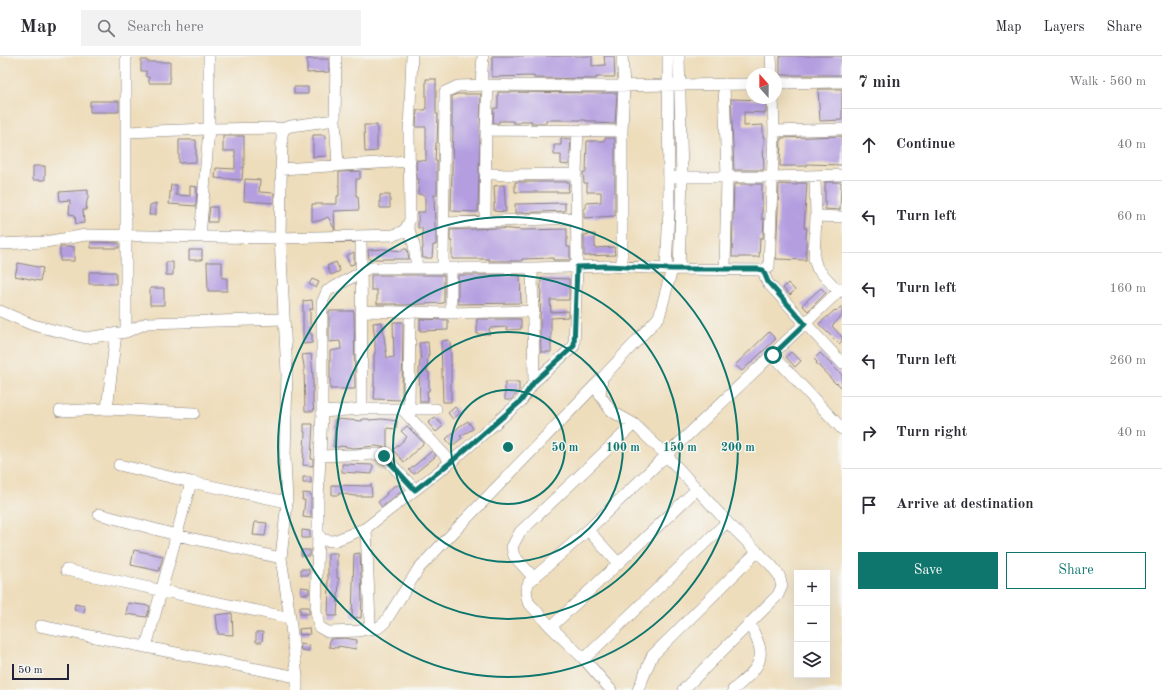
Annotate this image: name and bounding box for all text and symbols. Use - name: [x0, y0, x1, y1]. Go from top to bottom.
- search box: [81, 10, 361, 46]
- icon: search: [95, 17, 117, 39]
- text: Map: [20, 18, 57, 37]
- text: Search here: [127, 20, 204, 35]
- text: Map: [996, 20, 1022, 34]
- text: Layers: [1044, 20, 1085, 34]
- text: Share: [1107, 20, 1142, 34]
- north arrow: [746, 68, 782, 104]
- text: 7 min: [858, 74, 901, 91]
- text: Walk · 560 m: [1069, 75, 1146, 88]
- icon: ahead: [858, 134, 880, 156]
- text: Continue: [896, 137, 955, 152]
- text: 40 m: [1117, 138, 1146, 151]
- icon: left: [858, 206, 880, 228]
- text: Turn left: [896, 209, 956, 224]
- text: 60 m: [1117, 210, 1146, 223]
- icon: left: [858, 278, 880, 300]
- text: Turn left: [896, 281, 956, 296]
- text: 160 m: [1109, 282, 1146, 295]
- route start: [764, 346, 782, 364]
- icon: left: [858, 350, 880, 372]
- text: Turn left: [896, 353, 956, 368]
- text: 260 m: [1109, 354, 1146, 367]
- icon: right: [858, 422, 880, 444]
- text: Turn right: [896, 425, 967, 440]
- text: 40 m: [1117, 426, 1146, 439]
- centre of rings: [501, 440, 515, 454]
- text: 50 m: [552, 441, 579, 454]
- text: 150 m: [663, 441, 697, 454]
- text: 100 m: [606, 442, 640, 454]
- text: 200 m: [721, 442, 755, 454]
- route end: [375, 447, 393, 465]
- icon: arrive: [858, 494, 880, 516]
- text: Arrive at destination: [896, 497, 1034, 512]
- button: Save: [858, 552, 998, 589]
- button: Share: [1006, 552, 1146, 589]
- map controls: [794, 570, 830, 678]
- button: +: [794, 570, 830, 606]
- button: −: [794, 606, 830, 642]
- button: layers: [794, 642, 830, 678]
- scale bar: [12, 662, 69, 681]
- text: 50 m: [18, 665, 43, 676]

